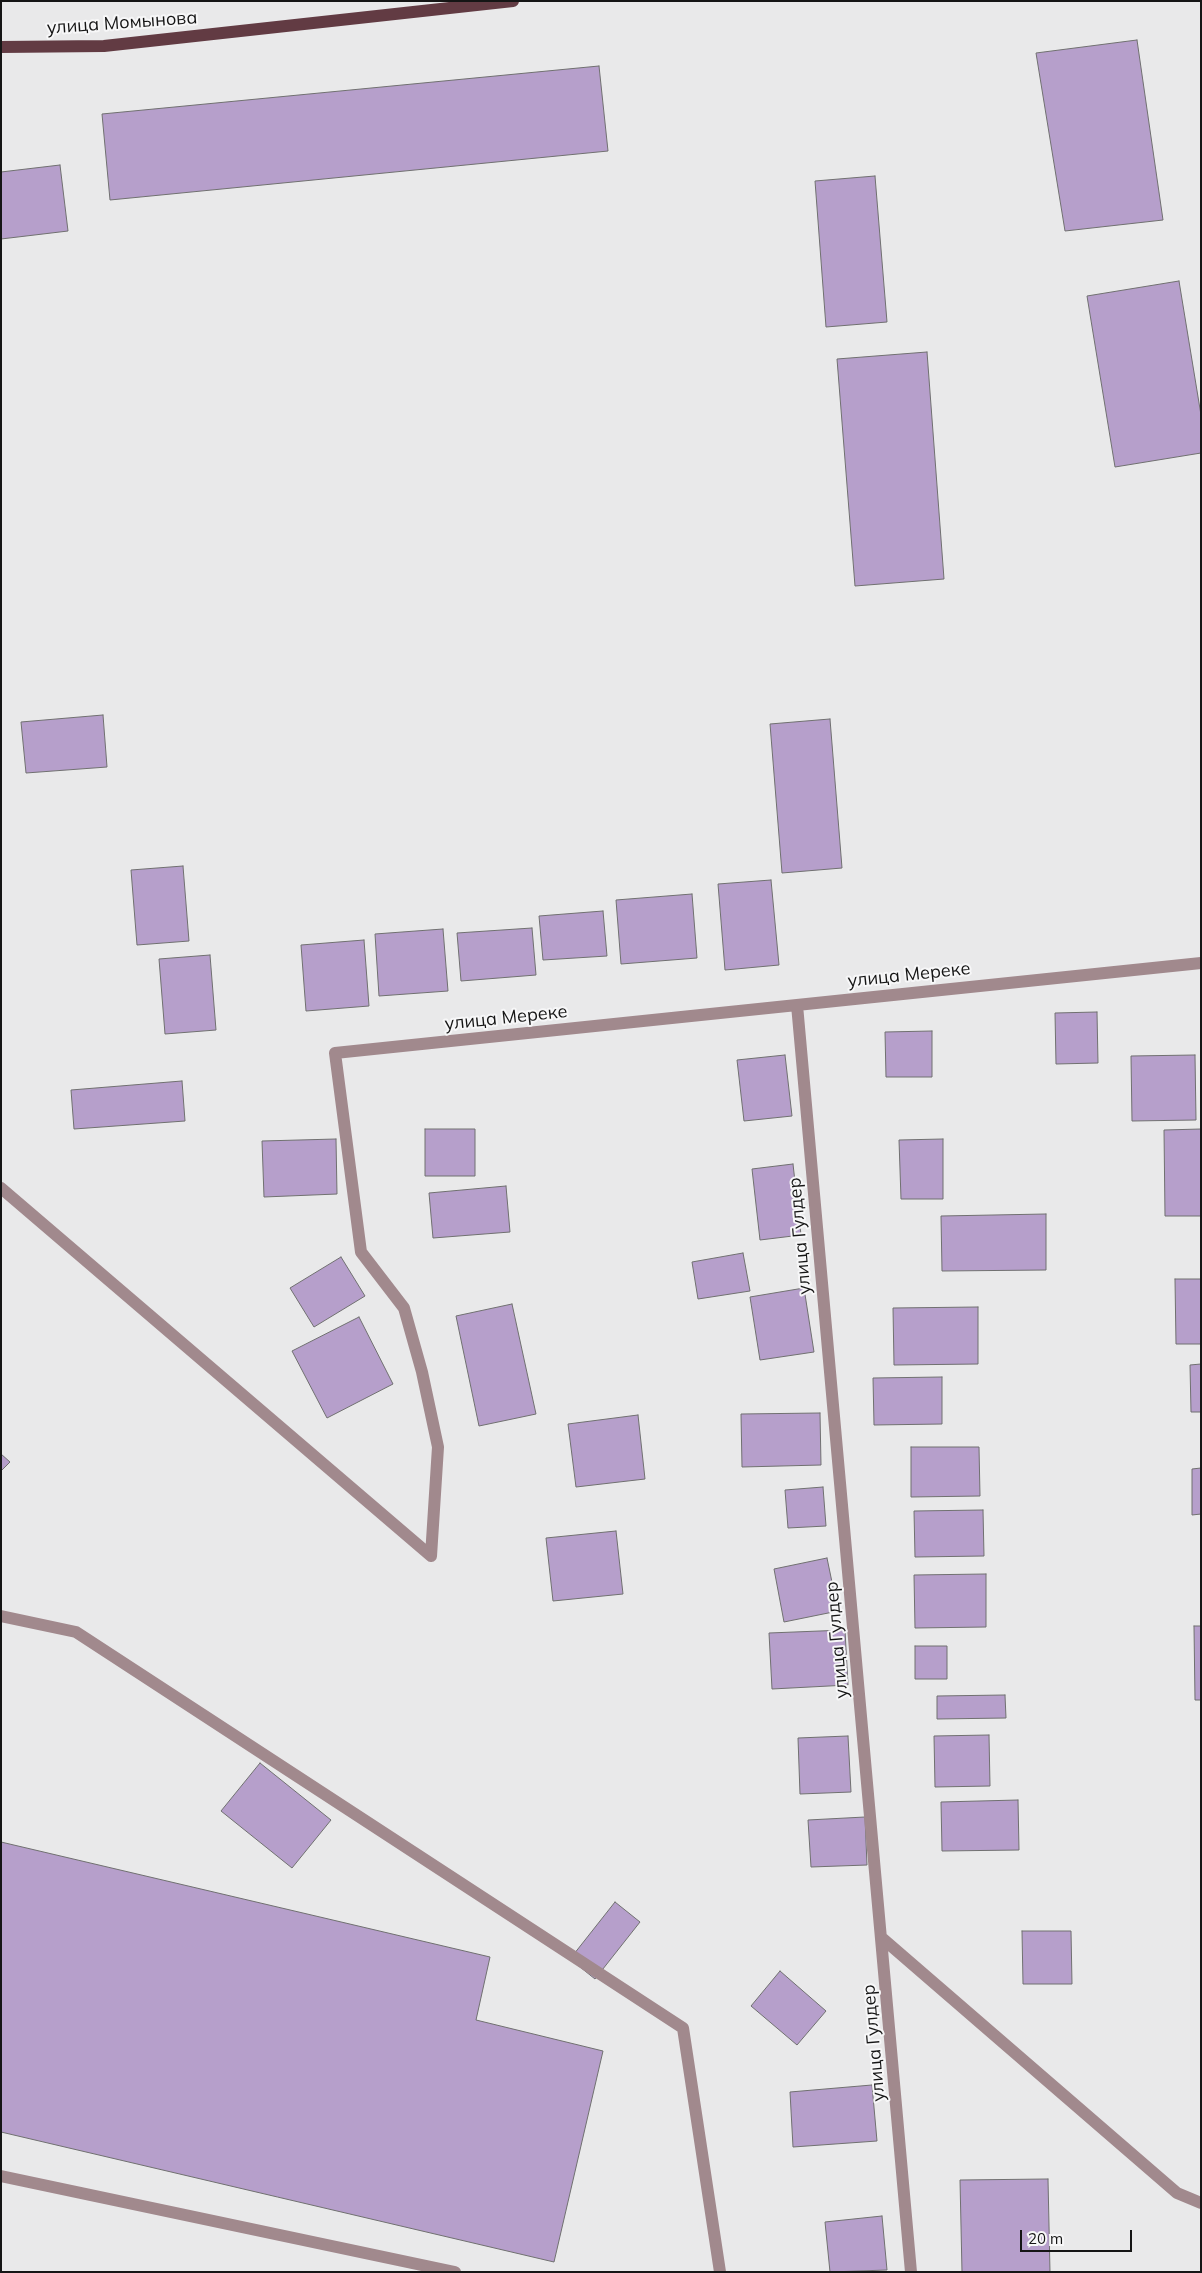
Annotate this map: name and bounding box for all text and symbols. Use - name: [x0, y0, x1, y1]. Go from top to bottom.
- street label: улица Момынова: [46, 7, 198, 39]
- street label: улица Мереке: [847, 958, 971, 992]
- street label: улица Мереке: [444, 1001, 568, 1035]
- street label: улица Гулдер: [784, 1177, 816, 1295]
- street label: улица Гулдер: [821, 1581, 853, 1699]
- street label: улица Гулдер: [858, 1984, 890, 2102]
- scale bar: [1022, 2220, 1134, 2252]
- text: 20 m: [1028, 2229, 1063, 2248]

